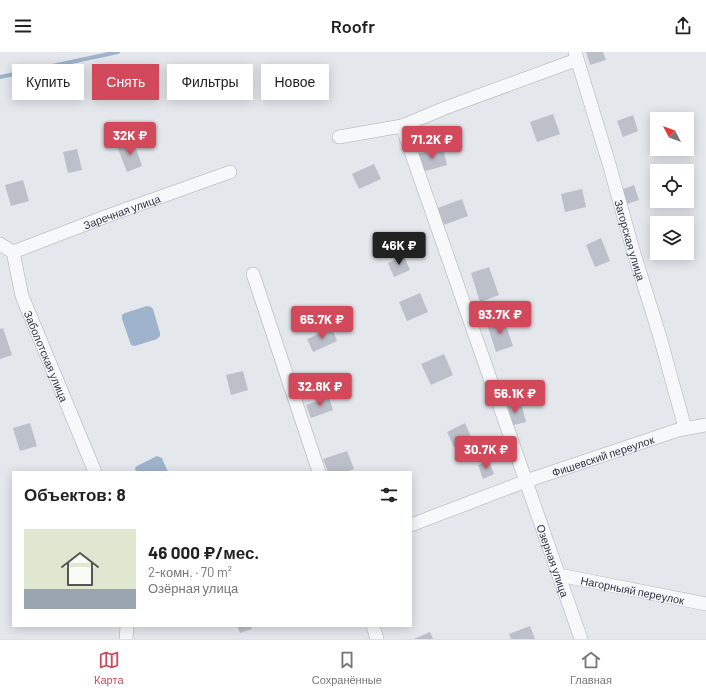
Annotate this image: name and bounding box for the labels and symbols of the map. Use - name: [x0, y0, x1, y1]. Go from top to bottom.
- north arrow: [650, 112, 694, 156]
- pin: 32K ₽: [102, 122, 158, 156]
- pin: 71.2K ₽: [395, 126, 469, 160]
- street label: Заречная улица: [81, 191, 163, 231]
- street label: Загорская улица: [613, 198, 649, 283]
- pin: 46K ₽: [371, 232, 427, 266]
- pin: 93.7K ₽: [463, 301, 537, 335]
- pin: 65.7K ₽: [285, 306, 359, 340]
- street label: Заболотская улица: [22, 308, 72, 404]
- pin: 32.8K ₽: [283, 373, 357, 407]
- pin: 56.1K ₽: [478, 380, 552, 414]
- street label: Фишевский переулок: [550, 432, 656, 478]
- pin: 30.7K ₽: [449, 436, 523, 470]
- street label: Озерная улица: [535, 522, 573, 599]
- street label: Нагорныяй переулок: [580, 573, 686, 606]

